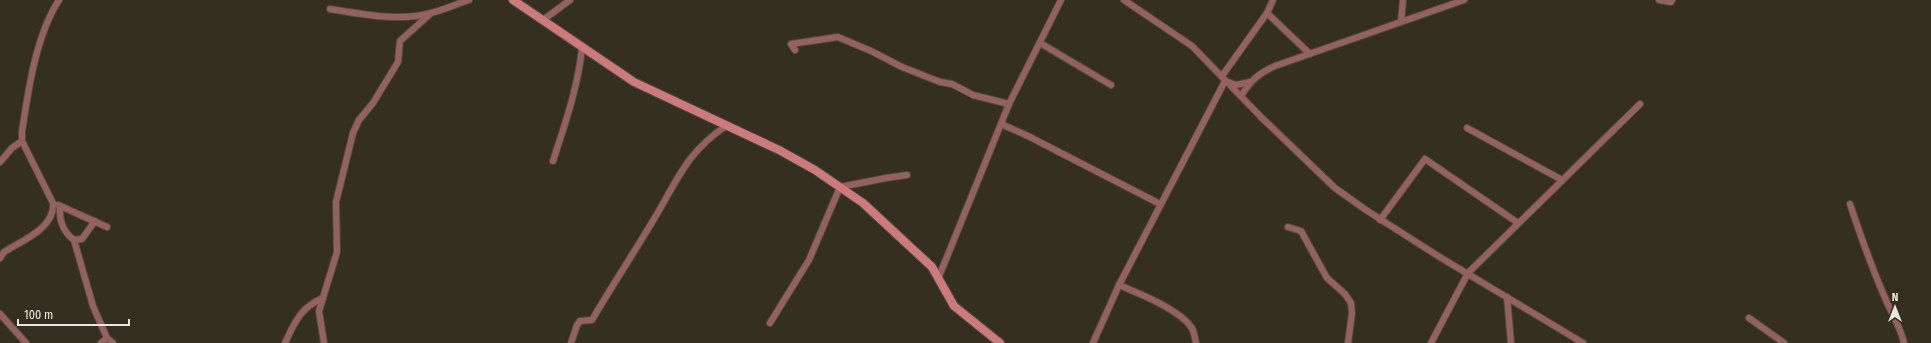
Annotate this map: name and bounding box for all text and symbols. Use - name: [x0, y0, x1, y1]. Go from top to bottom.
- north arrow: [1875, 287, 1915, 327]
- text: N: [1892, 291, 1898, 304]
- scale bar: [18, 301, 129, 327]
- text: 100 m: [24, 308, 53, 322]

